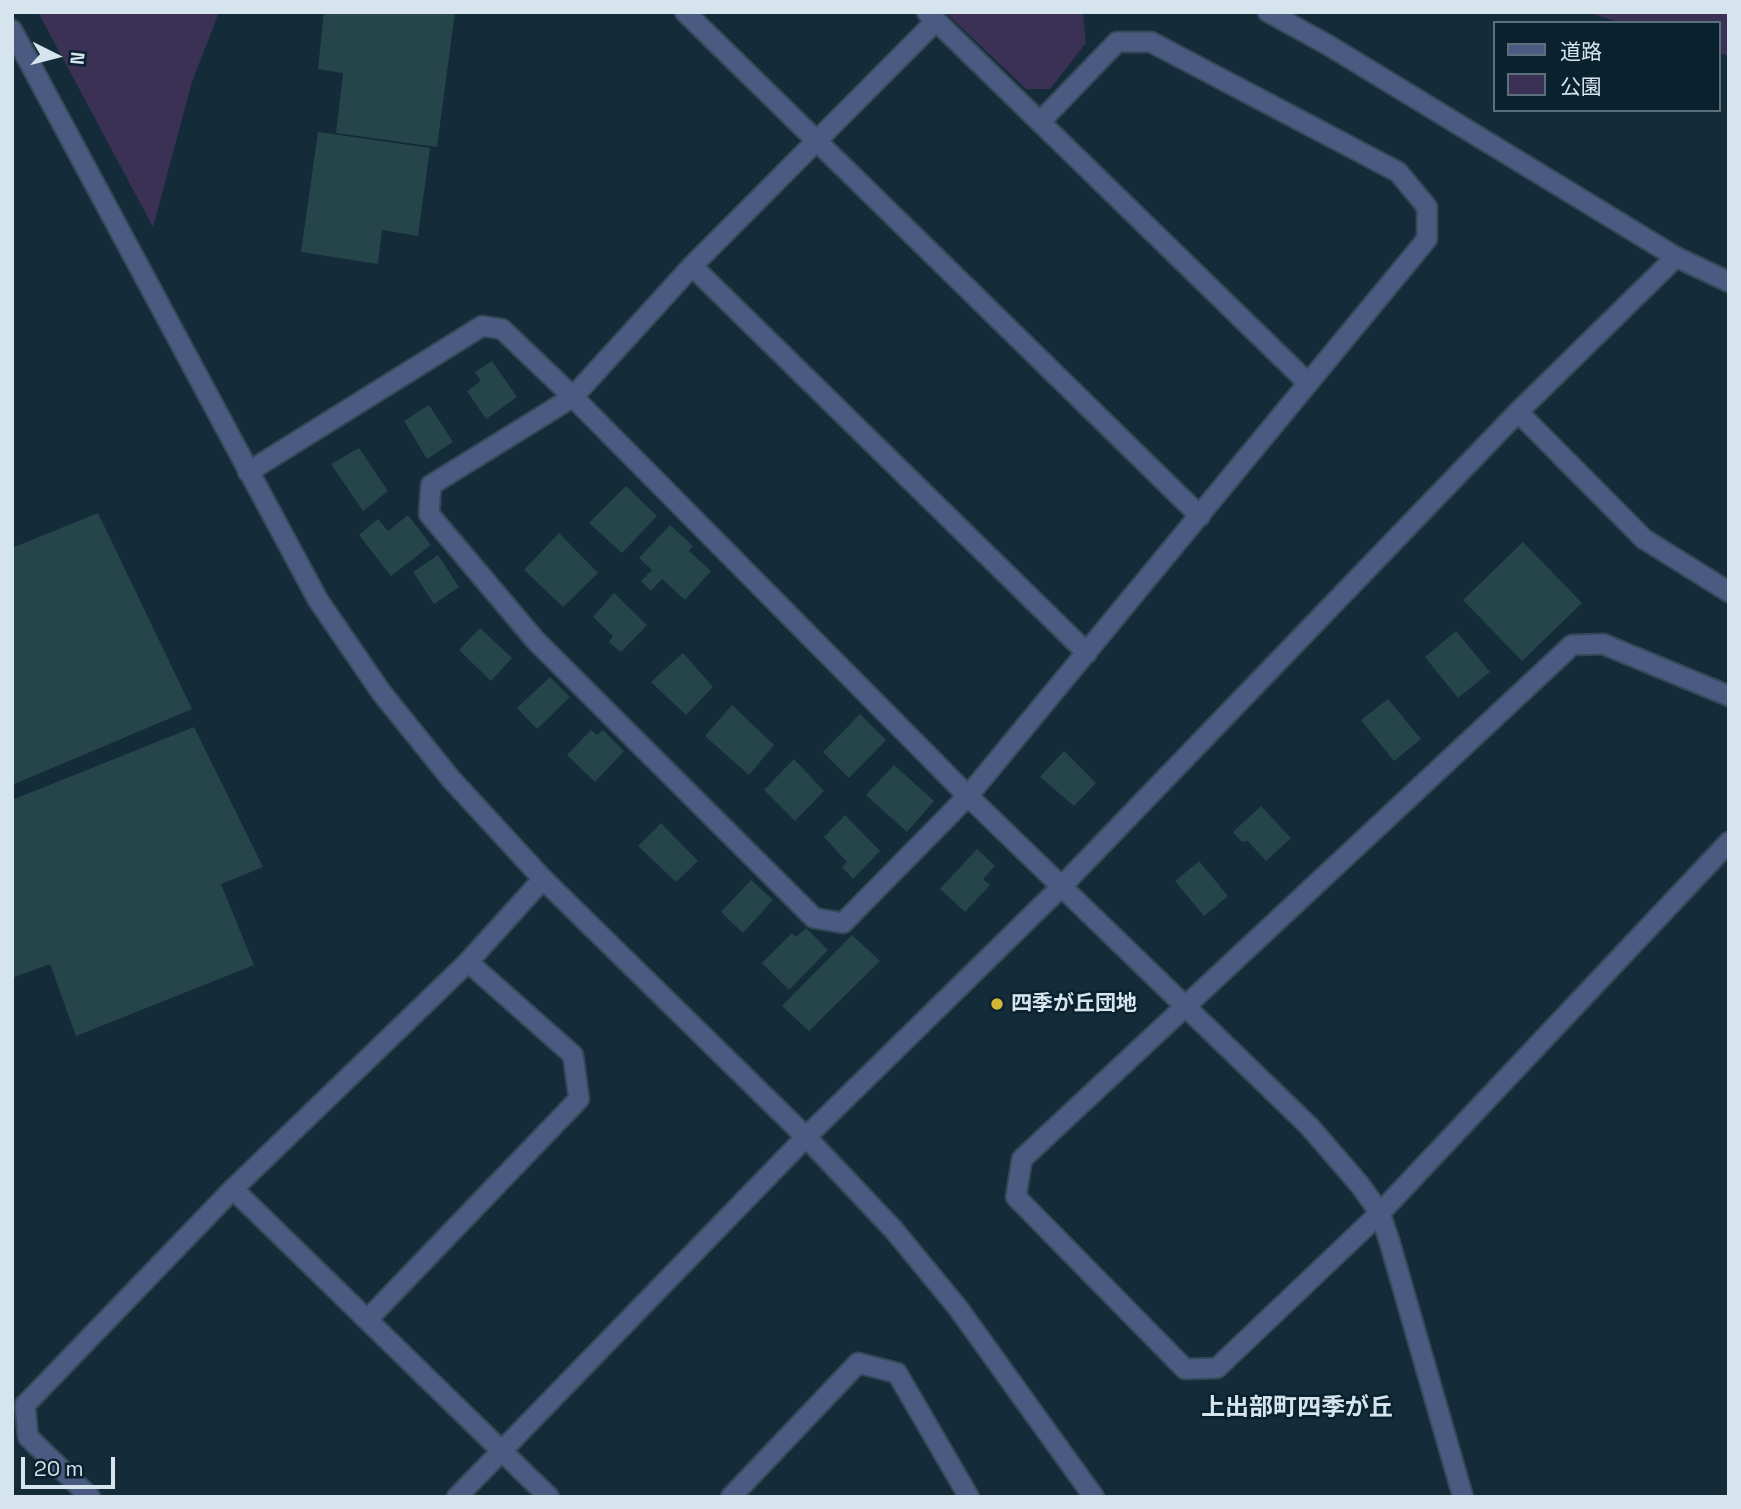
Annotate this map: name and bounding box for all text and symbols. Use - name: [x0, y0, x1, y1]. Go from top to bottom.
- north arrow: [21, 21, 91, 91]
- legend: [1492, 21, 1720, 112]
- text: 道路: [1560, 38, 1602, 65]
- text: N: [64, 51, 90, 66]
- text: 公園: [1560, 73, 1602, 100]
- place label: 四季が丘団地: [1011, 991, 1137, 1017]
- marker: 四季が丘団地: [989, 996, 1005, 1012]
- district label: 上出部町四季が丘: [1201, 1394, 1393, 1422]
- scale bar: [24, 1442, 119, 1486]
- text: 20 m: [34, 1455, 84, 1482]

